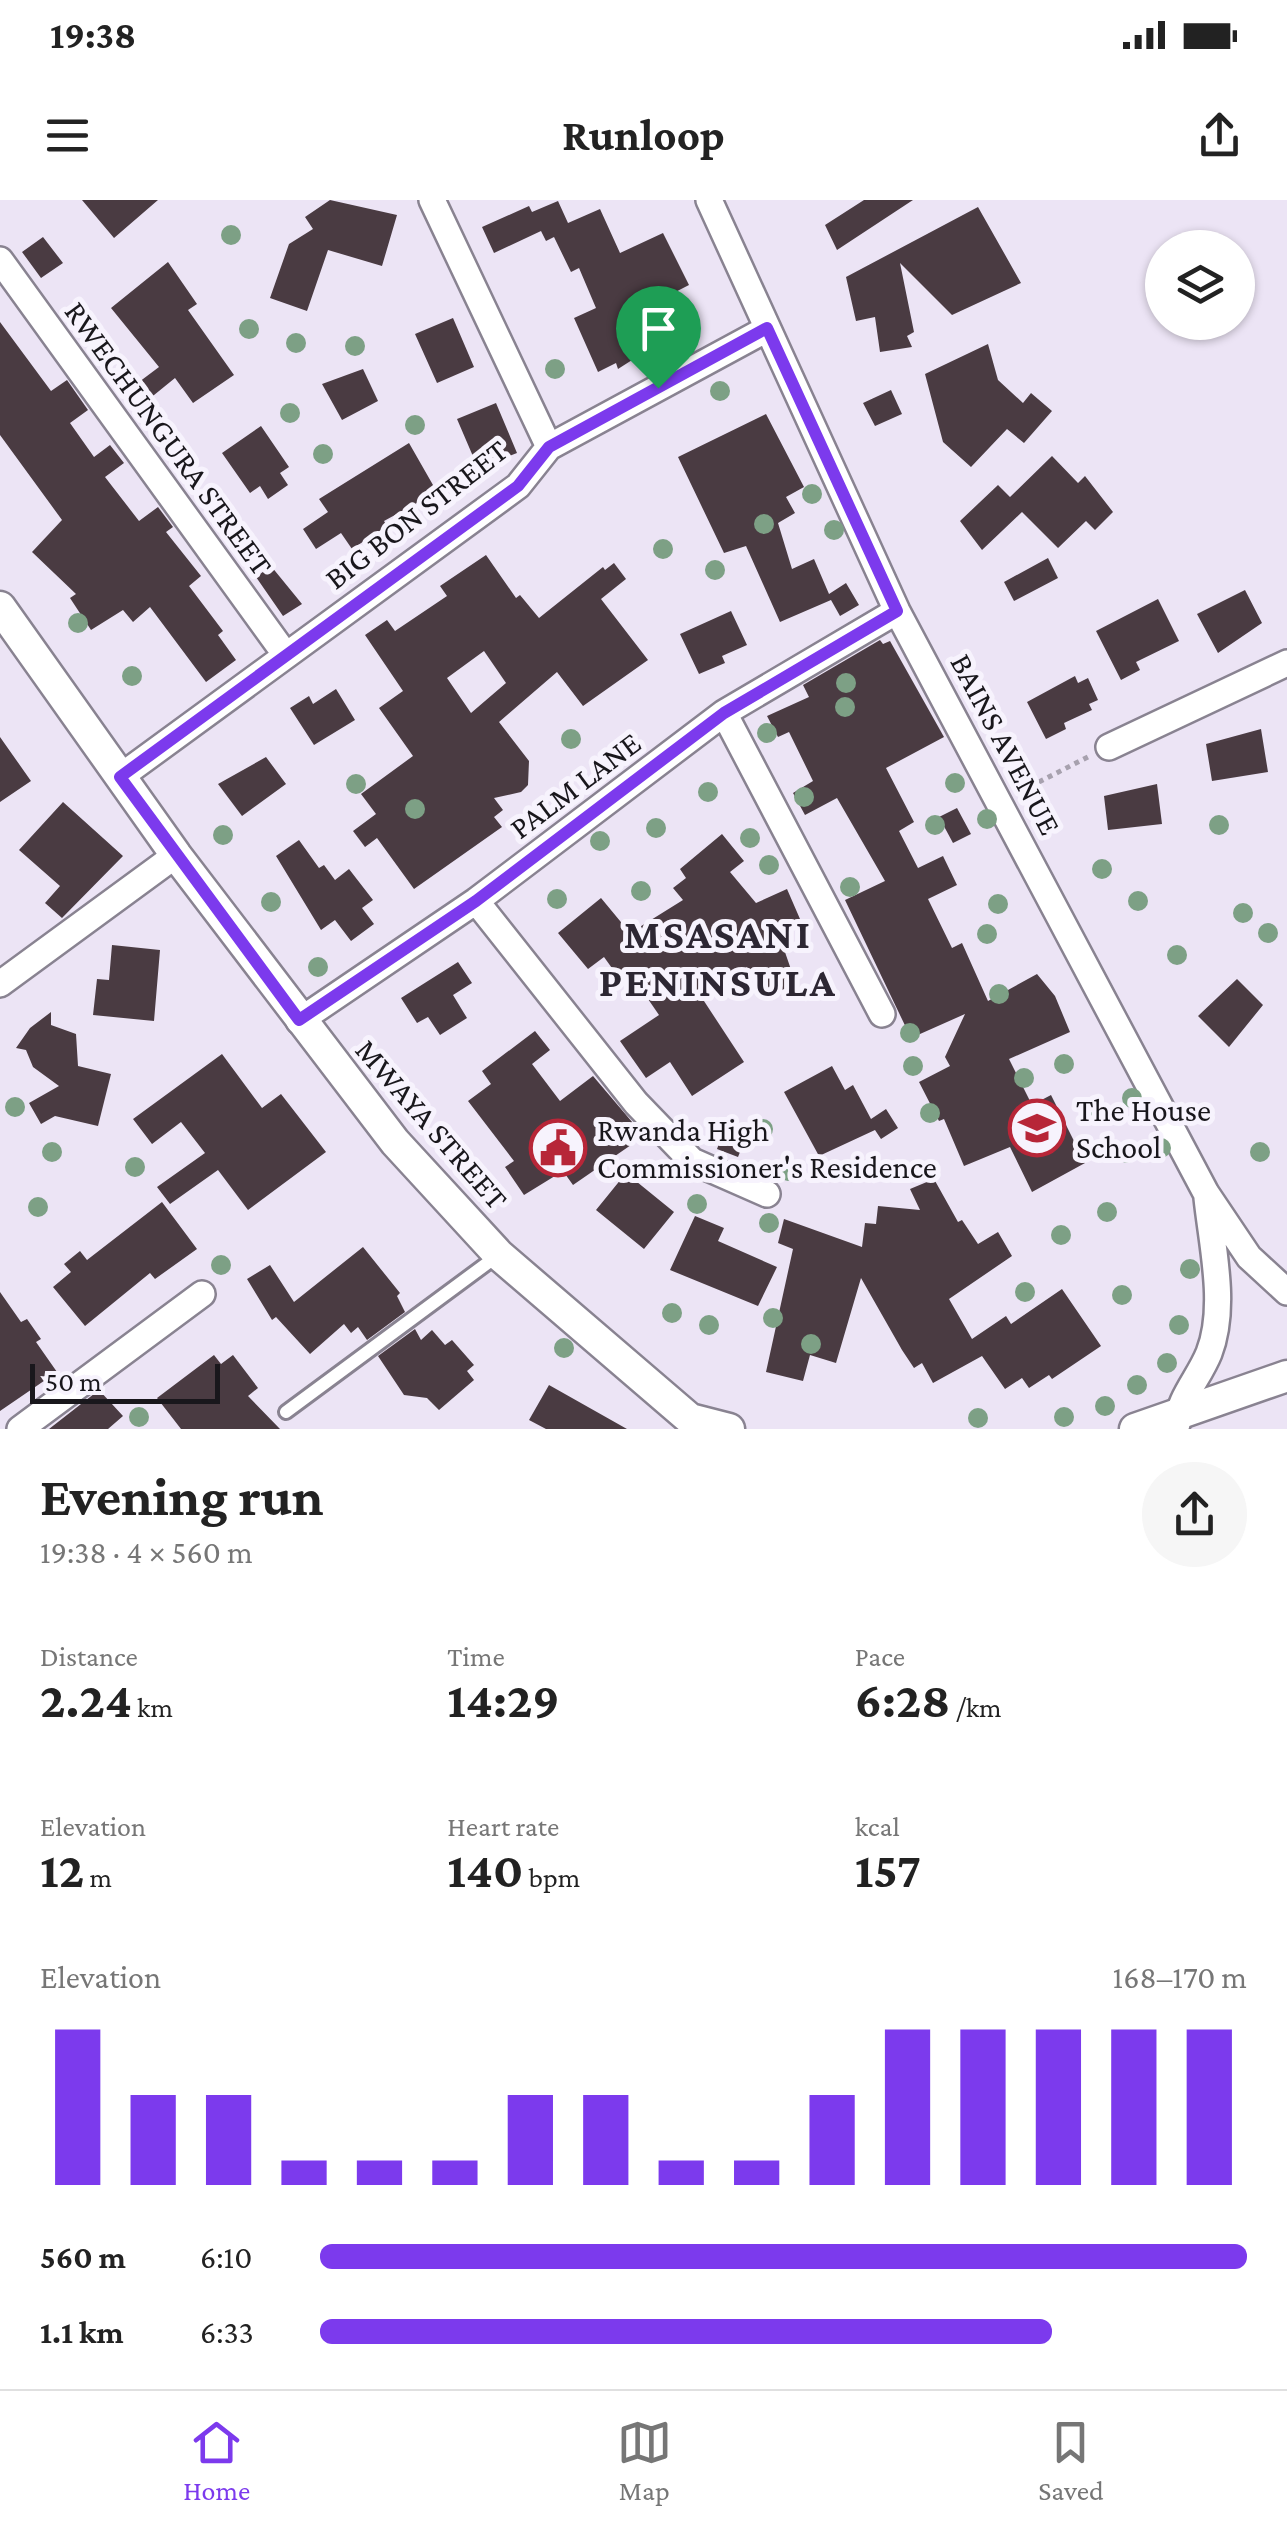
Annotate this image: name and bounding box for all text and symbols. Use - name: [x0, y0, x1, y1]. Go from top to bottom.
- text: 19:38: [50, 14, 136, 56]
- icon: menu: [40, 108, 95, 163]
- icon: share: [1192, 108, 1247, 163]
- text: Runloop: [562, 110, 725, 160]
- map controls: [1145, 230, 1255, 340]
- button: layers: [1145, 230, 1255, 340]
- pin: [616, 286, 701, 389]
- street label: RWECHUNGURA STREET: [58, 294, 280, 582]
- icon: arrive: [631, 301, 686, 356]
- street label: BIG BON STREET: [318, 432, 514, 596]
- street label: BAINS AVENUE: [943, 647, 1069, 841]
- street label: PALM LANE: [503, 724, 647, 846]
- district label: MSASANI PENINSULA: [599, 910, 837, 1005]
- street label: MWAYA STREET: [348, 1032, 516, 1216]
- place label: The House School: [1076, 1092, 1211, 1165]
- school or university icon: The House School: [1007, 1098, 1067, 1158]
- place label: Rwanda High Commissioner's Residence: [597, 1112, 937, 1185]
- public building icon: Rwanda High Commissioner's Residence: [528, 1118, 588, 1178]
- scale bar: [30, 1359, 220, 1404]
- text: 50 m: [45, 1366, 102, 1397]
- button: share: [1142, 1462, 1247, 1567]
- text: Evening run: [40, 1466, 324, 1527]
- text: 19:38 · 4 × 560 m: [40, 1534, 253, 1570]
- text: Distance: [40, 1641, 138, 1672]
- text: Time: [447, 1641, 505, 1672]
- text: Pace: [855, 1641, 905, 1672]
- text: 2.24: [40, 1672, 132, 1728]
- text: 14:29: [447, 1672, 559, 1728]
- text: 6:28: [855, 1672, 950, 1728]
- text: km: [132, 1692, 173, 1723]
- text: /km: [950, 1692, 1002, 1723]
- text: Elevation: [40, 1811, 146, 1842]
- text: Heart rate: [447, 1811, 559, 1842]
- text: kcal: [855, 1811, 900, 1842]
- text: 12: [40, 1842, 84, 1898]
- text: 140: [447, 1842, 523, 1898]
- text: 157: [855, 1842, 921, 1898]
- text: m: [84, 1862, 112, 1893]
- text: bpm: [523, 1862, 580, 1893]
- text: Elevation: [40, 1959, 161, 1995]
- text: 168–170 m: [1113, 1959, 1247, 1995]
- text: 560 m: [40, 2239, 126, 2275]
- text: 6:10: [200, 2239, 252, 2275]
- text: 1.1 km: [40, 2314, 123, 2350]
- text: 6:33: [200, 2314, 254, 2350]
- tab: Home: [183, 2415, 250, 2506]
- tab: Map: [617, 2415, 672, 2506]
- tab: Saved: [1038, 2415, 1104, 2506]

